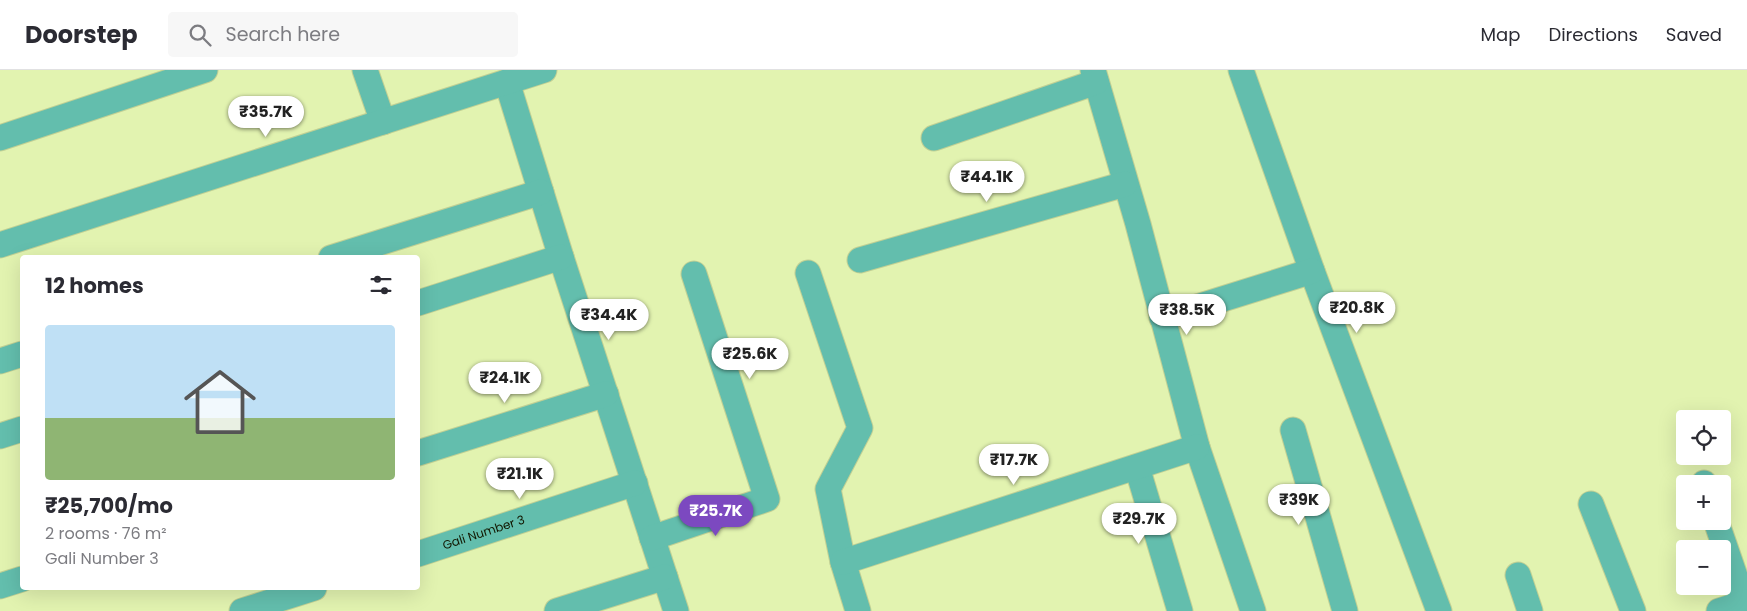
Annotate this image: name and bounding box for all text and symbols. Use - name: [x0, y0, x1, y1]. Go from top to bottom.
- search box: [168, 12, 518, 57]
- text: Doorstep: [25, 18, 138, 51]
- icon: search: [186, 21, 214, 49]
- text: Search here: [226, 21, 340, 48]
- text: Map: [1481, 22, 1520, 47]
- text: Directions: [1548, 22, 1638, 47]
- text: Saved: [1666, 22, 1722, 47]
- pin: ₹35.7K: [225, 96, 307, 138]
- text: ₹35.7K: [239, 100, 293, 123]
- pin: ₹44.1K: [946, 160, 1028, 203]
- text: ₹44.1K: [961, 165, 1013, 188]
- text: 12 homes: [45, 271, 144, 300]
- icon: filters: [367, 271, 395, 299]
- pin: ₹20.8K: [1316, 292, 1398, 334]
- pin: ₹38.5K: [1146, 294, 1228, 336]
- text: ₹20.8K: [1329, 296, 1385, 319]
- pin: ₹34.4K: [568, 298, 650, 341]
- text: ₹38.5K: [1159, 298, 1215, 321]
- text: ₹34.4K: [581, 303, 637, 326]
- pin: ₹25.6K: [709, 338, 791, 380]
- text: ₹25.6K: [723, 342, 777, 365]
- icon: home: [175, 357, 265, 447]
- pin: ₹24.1K: [464, 362, 546, 404]
- text: ₹24.1K: [479, 366, 531, 389]
- map controls: [1676, 410, 1731, 595]
- button: locate: [1676, 410, 1731, 465]
- pin: ₹17.7K: [973, 444, 1055, 486]
- text: ₹17.7K: [990, 448, 1038, 471]
- pin: ₹21.1K: [479, 458, 561, 500]
- text: ₹21.1K: [497, 462, 543, 485]
- button: +: [1676, 475, 1731, 530]
- pin: ₹39K: [1269, 484, 1329, 526]
- text: ₹39K: [1279, 488, 1319, 511]
- text: ₹25,700/mo: [45, 491, 173, 520]
- pin: ₹25.7K: [675, 494, 757, 537]
- text: ₹25.7K: [689, 499, 743, 522]
- pin: ₹29.7K: [1098, 502, 1180, 545]
- text: ₹29.7K: [1113, 507, 1165, 530]
- street label: Gali Number 3: [440, 511, 527, 553]
- text: 2 rooms · 76 m²: [45, 522, 167, 545]
- button: −: [1676, 540, 1731, 595]
- text: Gali Number 3: [45, 547, 159, 570]

